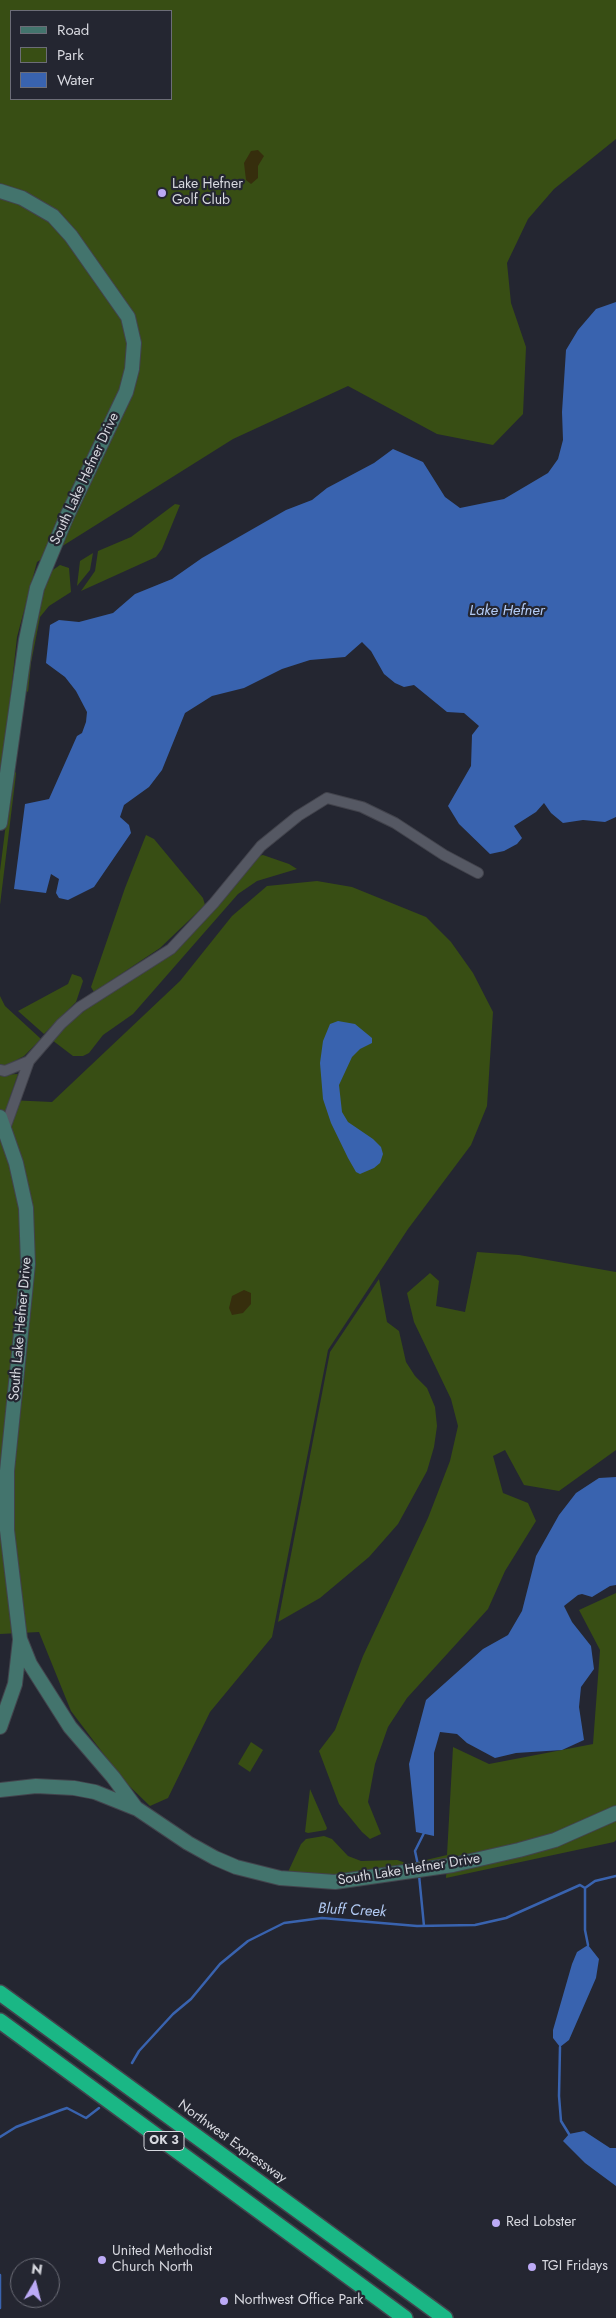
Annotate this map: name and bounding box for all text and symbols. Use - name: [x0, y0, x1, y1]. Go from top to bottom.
- legend: [10, 10, 172, 100]
- text: Road: [57, 19, 89, 41]
- text: Park: [57, 44, 84, 66]
- text: Water: [57, 69, 94, 91]
- place label: Lake Hefner Golf Club: [172, 177, 243, 210]
- marker: Lake Hefner Golf Club: [156, 187, 168, 199]
- street label: South Lake Hefner Drive: [47, 410, 123, 548]
- water label: Lake Hefner: [469, 602, 545, 620]
- street label: South Lake Hefner Drive: [6, 1257, 36, 1401]
- street label: South Lake Hefner Drive: [337, 1850, 481, 1890]
- water label: Bluff Creek: [318, 1900, 386, 1922]
- street label: Northwest Expressway: [174, 2097, 290, 2187]
- road number: OK 3: [144, 2132, 184, 2150]
- place label: Red Lobster: [506, 2215, 576, 2231]
- marker: Red Lobster: [490, 2217, 502, 2229]
- place label: United Methodist Church North: [112, 2244, 212, 2276]
- marker: United Methodist Church North: [96, 2254, 108, 2266]
- north arrow: [10, 2258, 60, 2308]
- text: N: [30, 2258, 44, 2280]
- place label: TGI Fridays: [542, 2259, 608, 2275]
- marker: TGI Fridays: [526, 2261, 538, 2273]
- place label: Northwest Office Park: [234, 2293, 363, 2309]
- marker: Northwest Office Park: [218, 2295, 230, 2307]

